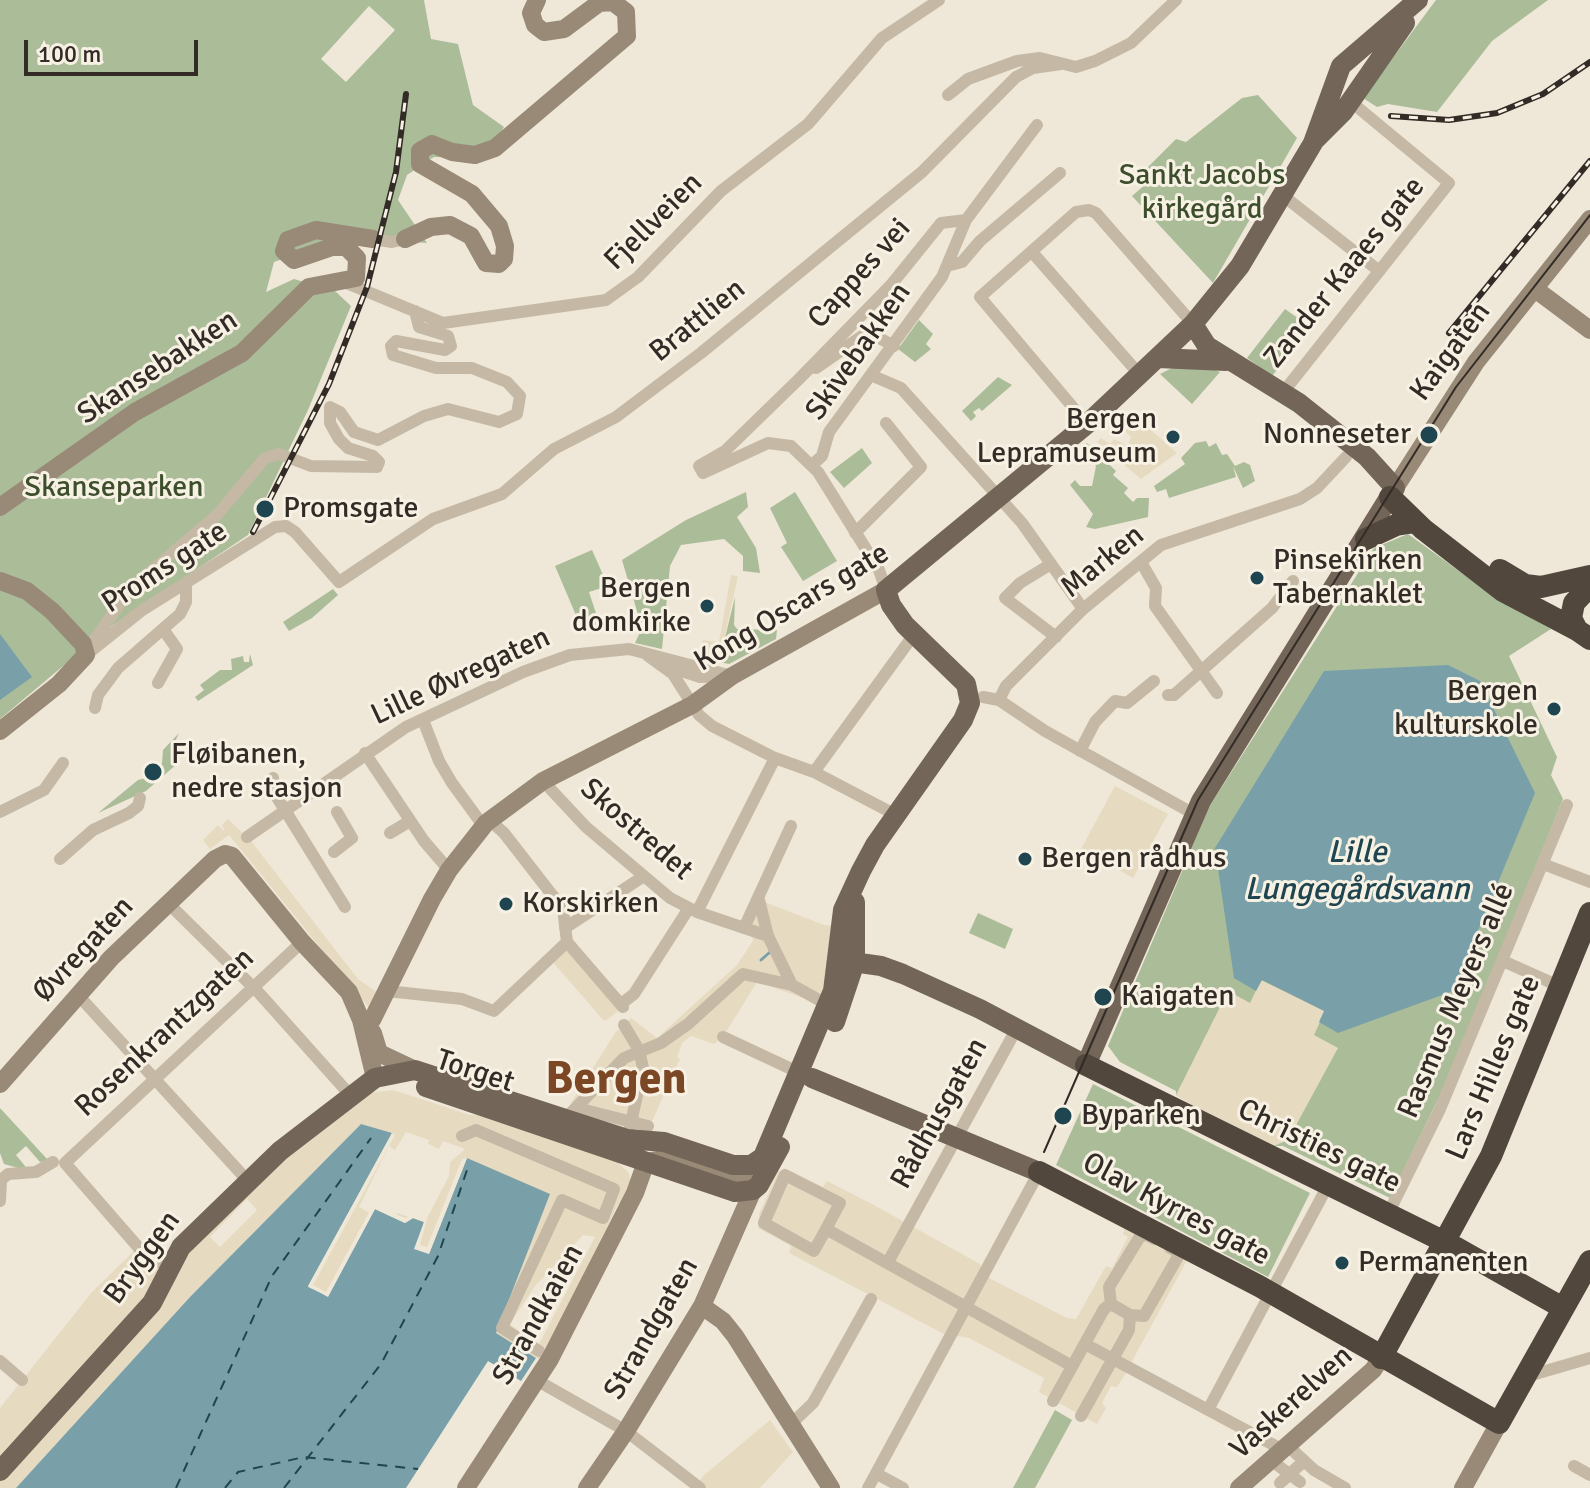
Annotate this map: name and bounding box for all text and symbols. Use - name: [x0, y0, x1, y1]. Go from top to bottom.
- scale bar: [28, 24, 202, 74]
- text: 100 m: [38, 39, 101, 69]
- park label: Sankt Jacobs kirkegård: [1119, 158, 1285, 228]
- street label: Fjellveien: [598, 166, 710, 278]
- street label: Zander Kaaes gate: [1257, 170, 1433, 376]
- street label: Cappes vei: [801, 211, 919, 337]
- street label: Brattlien: [643, 272, 753, 370]
- street label: Skivebakken: [799, 276, 919, 428]
- street label: Kaigaten: [1403, 295, 1499, 409]
- street label: Skansebakken: [71, 303, 245, 433]
- place label: Bergen Lepramuseum: [976, 402, 1157, 472]
- place label: Nonneseter: [1263, 417, 1411, 453]
- marker: Nonneseter: [1418, 424, 1440, 446]
- marker: Bergen Lepramuseum: [1164, 428, 1182, 446]
- park label: Skanseparken: [24, 470, 204, 506]
- place label: Promsgate: [283, 491, 419, 527]
- marker: Promsgate: [254, 498, 276, 520]
- street label: Proms gate: [96, 514, 234, 622]
- street label: Marken: [1054, 518, 1152, 606]
- street label: Kong Oscars gate: [688, 536, 896, 680]
- place label: Pinsekirken Tabernaklet: [1273, 543, 1423, 614]
- marker: Pinsekirken Tabernaklet: [1248, 569, 1266, 587]
- place label: Bergen domkirke: [572, 571, 691, 642]
- marker: Bergen domkirke: [698, 597, 716, 615]
- street label: Lille Øvregaten: [366, 620, 556, 734]
- place label: Bergen kulturskole: [1394, 674, 1538, 744]
- marker: Bergen kulturskole: [1545, 700, 1563, 718]
- place label: Fløibanen, nedre stasjon: [171, 737, 343, 808]
- marker: Fløibanen, nedre stasjon: [142, 761, 164, 783]
- street label: Skostredet: [572, 771, 700, 889]
- water label: Lille Lungegårdsvann: [1245, 835, 1469, 910]
- place label: Bergen rådhus: [1041, 841, 1226, 877]
- marker: Bergen rådhus: [1016, 850, 1034, 868]
- street label: Rasmus Meyers allé: [1391, 878, 1523, 1124]
- place label: Korskirken: [522, 886, 659, 922]
- street label: Øvregaten: [26, 890, 142, 1010]
- marker: Korskirken: [497, 895, 515, 913]
- street label: Rosenkrantzgaten: [68, 941, 262, 1125]
- street label: Lars Hilles gate: [1439, 970, 1549, 1166]
- place label: Kaigaten: [1121, 979, 1235, 1015]
- marker: Kaigaten: [1092, 986, 1114, 1008]
- street label: Rådhusgaten: [884, 1032, 996, 1196]
- street label: Torget: [431, 1043, 519, 1101]
- district label: Bergen: [545, 1053, 687, 1109]
- street label: Christies gate: [1232, 1092, 1406, 1202]
- place label: Byparken: [1081, 1098, 1201, 1134]
- marker: Byparken: [1052, 1105, 1074, 1127]
- street label: Olav Kyrres gate: [1076, 1145, 1276, 1275]
- street label: Bryggen: [97, 1204, 189, 1312]
- street label: Strandkaien: [486, 1238, 592, 1392]
- place label: Permanenten: [1358, 1245, 1529, 1281]
- street label: Strandgaten: [597, 1252, 707, 1406]
- marker: Permanenten: [1333, 1254, 1351, 1272]
- street label: Vaskerelven: [1223, 1339, 1361, 1467]

